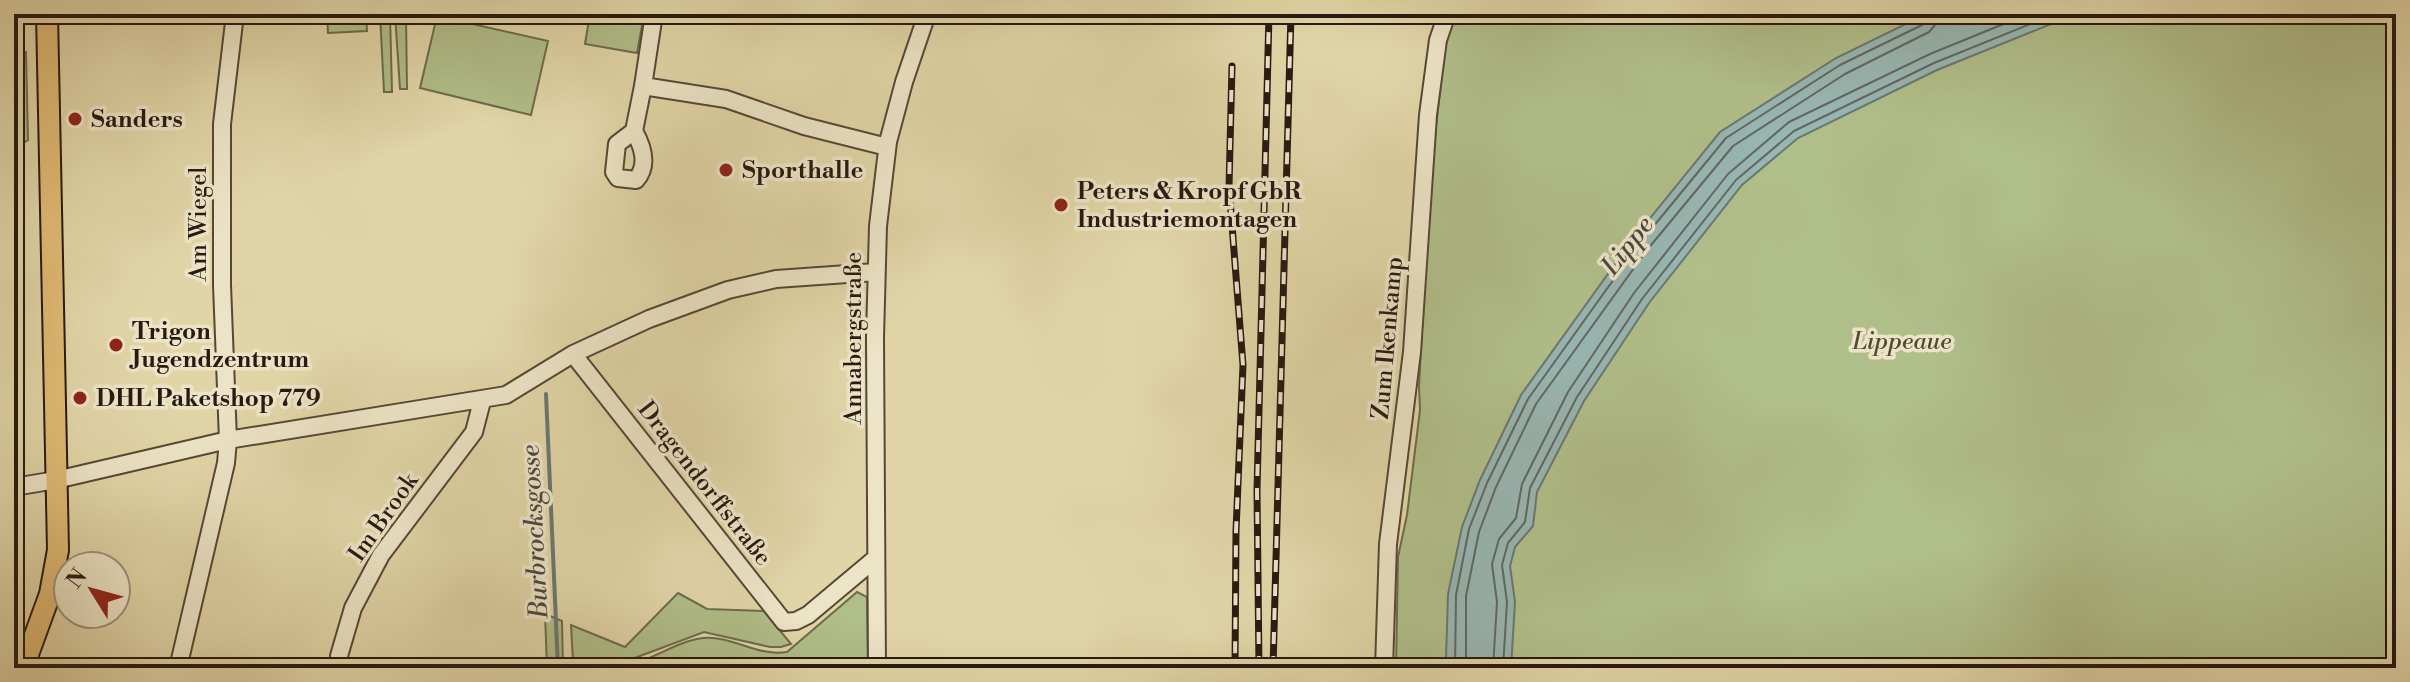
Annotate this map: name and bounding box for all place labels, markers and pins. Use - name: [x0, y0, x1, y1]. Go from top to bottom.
- place label: Sanders: [91, 105, 183, 135]
- marker: Sanders: [66, 110, 84, 128]
- place label: Sporthalle: [742, 156, 864, 186]
- marker: Sporthalle: [717, 161, 735, 179]
- place label: Peters & Kropf GbR Industriemontagen: [1077, 177, 1303, 235]
- marker: Peters & Kropf GbR Industriemontagen: [1052, 196, 1070, 214]
- place label: Trigon Jugendzentrum: [129, 317, 309, 375]
- marker: Trigon Jugendzentrum: [107, 336, 125, 354]
- place label: DHL Paketshop 779: [96, 384, 321, 414]
- marker: DHL Paketshop 779: [71, 389, 89, 407]

